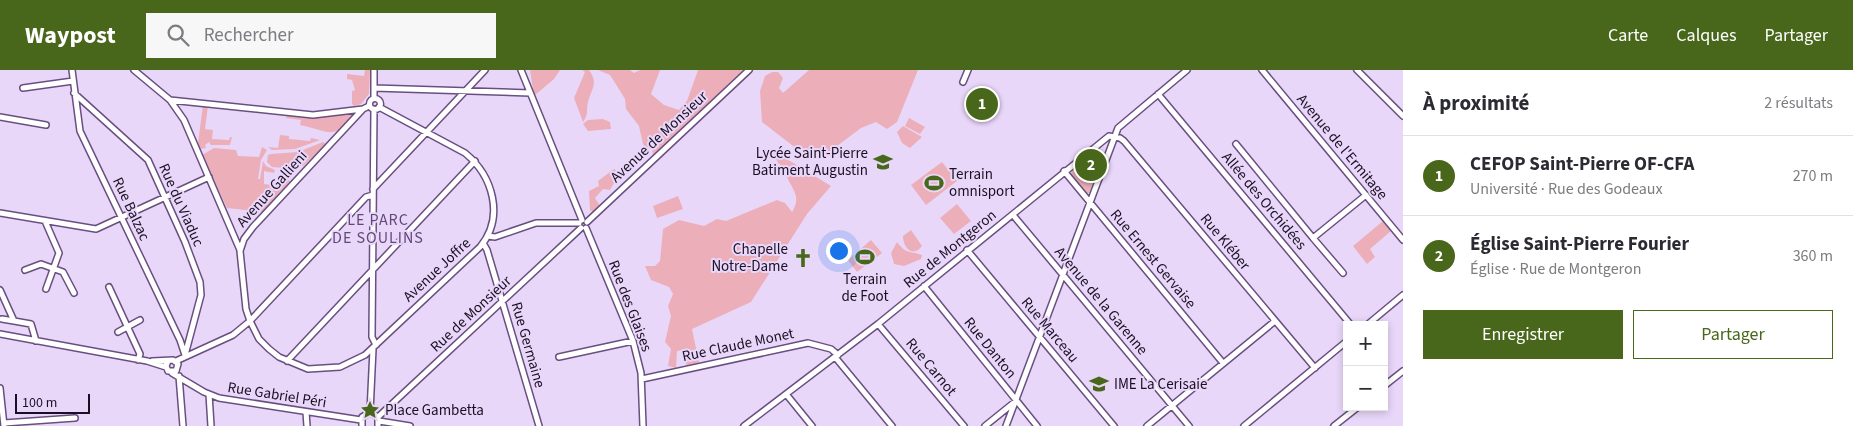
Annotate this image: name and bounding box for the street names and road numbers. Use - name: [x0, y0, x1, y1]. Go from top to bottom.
- street label: Avenue de Monsieur: [606, 86, 713, 188]
- street label: Avenue de l'Ermitage: [1292, 90, 1392, 204]
- street label: Avenue Gallieni: [232, 146, 312, 232]
- street label: Allée des Orchidées: [1217, 148, 1311, 254]
- street label: Rue du Viaduc: [153, 160, 209, 250]
- street label: Rue Balzac: [107, 174, 155, 244]
- street label: Rue de Montgeron: [899, 205, 1001, 293]
- street label: Rue Ernest Gervaise: [1105, 205, 1201, 313]
- street label: Rue Kléber: [1195, 209, 1255, 275]
- street label: Avenue Joffre: [399, 233, 475, 307]
- street label: Avenue de la Garenne: [1049, 242, 1153, 360]
- street label: Rue des Glaises: [603, 257, 657, 355]
- street label: Rue de Monsieur: [426, 270, 517, 357]
- street label: Rue Marceau: [1016, 293, 1084, 367]
- street label: Rue Germaine: [506, 300, 550, 390]
- street label: Rue Danton: [959, 313, 1021, 383]
- street label: Rue Claude Monet: [680, 323, 796, 367]
- street label: Rue Carnot: [901, 334, 961, 400]
- street label: Rue Gabriel Péri: [226, 377, 328, 413]

